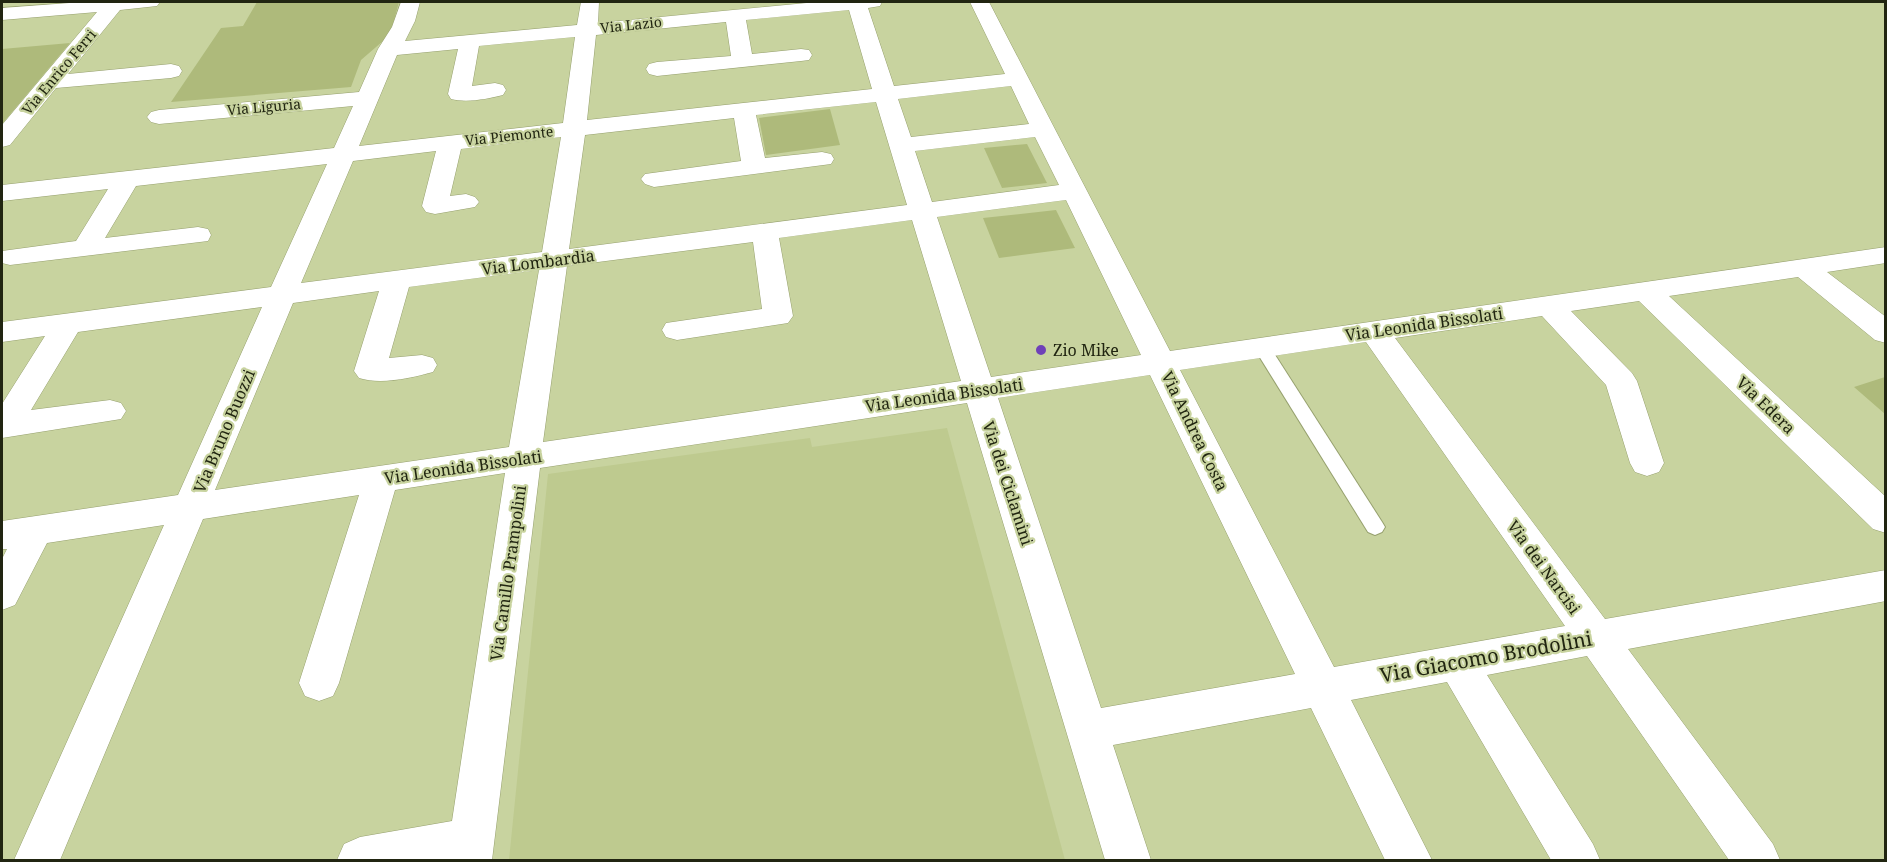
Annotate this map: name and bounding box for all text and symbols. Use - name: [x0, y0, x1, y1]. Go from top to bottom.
- street label: Via Lazio: [599, 12, 663, 37]
- street label: Via Enrico Ferri: [17, 25, 100, 118]
- street label: Via Liguria: [226, 94, 302, 119]
- street label: Via Piemonte: [464, 121, 554, 150]
- street label: Via Lombardia: [480, 244, 596, 280]
- street label: Via Leonida Bissolati: [1344, 302, 1504, 346]
- place label: Zio Mike: [1053, 339, 1119, 361]
- marker: Zio Mike: [1034, 343, 1048, 357]
- street label: Via Bruno Buozzi: [188, 366, 260, 496]
- street label: Via Andrea Costa: [1156, 367, 1234, 495]
- street label: Via Edera: [1732, 371, 1800, 439]
- street label: Via Leonida Bissolati: [864, 373, 1024, 417]
- street label: Via dei Ciclamini: [978, 418, 1038, 548]
- street label: Via Leonida Bissolati: [383, 445, 543, 489]
- street label: Via Camillo Prampolini: [485, 484, 531, 662]
- street label: Via dei Narcisi: [1503, 516, 1585, 618]
- street label: Via Giacomo Brodolini: [1378, 624, 1595, 688]

